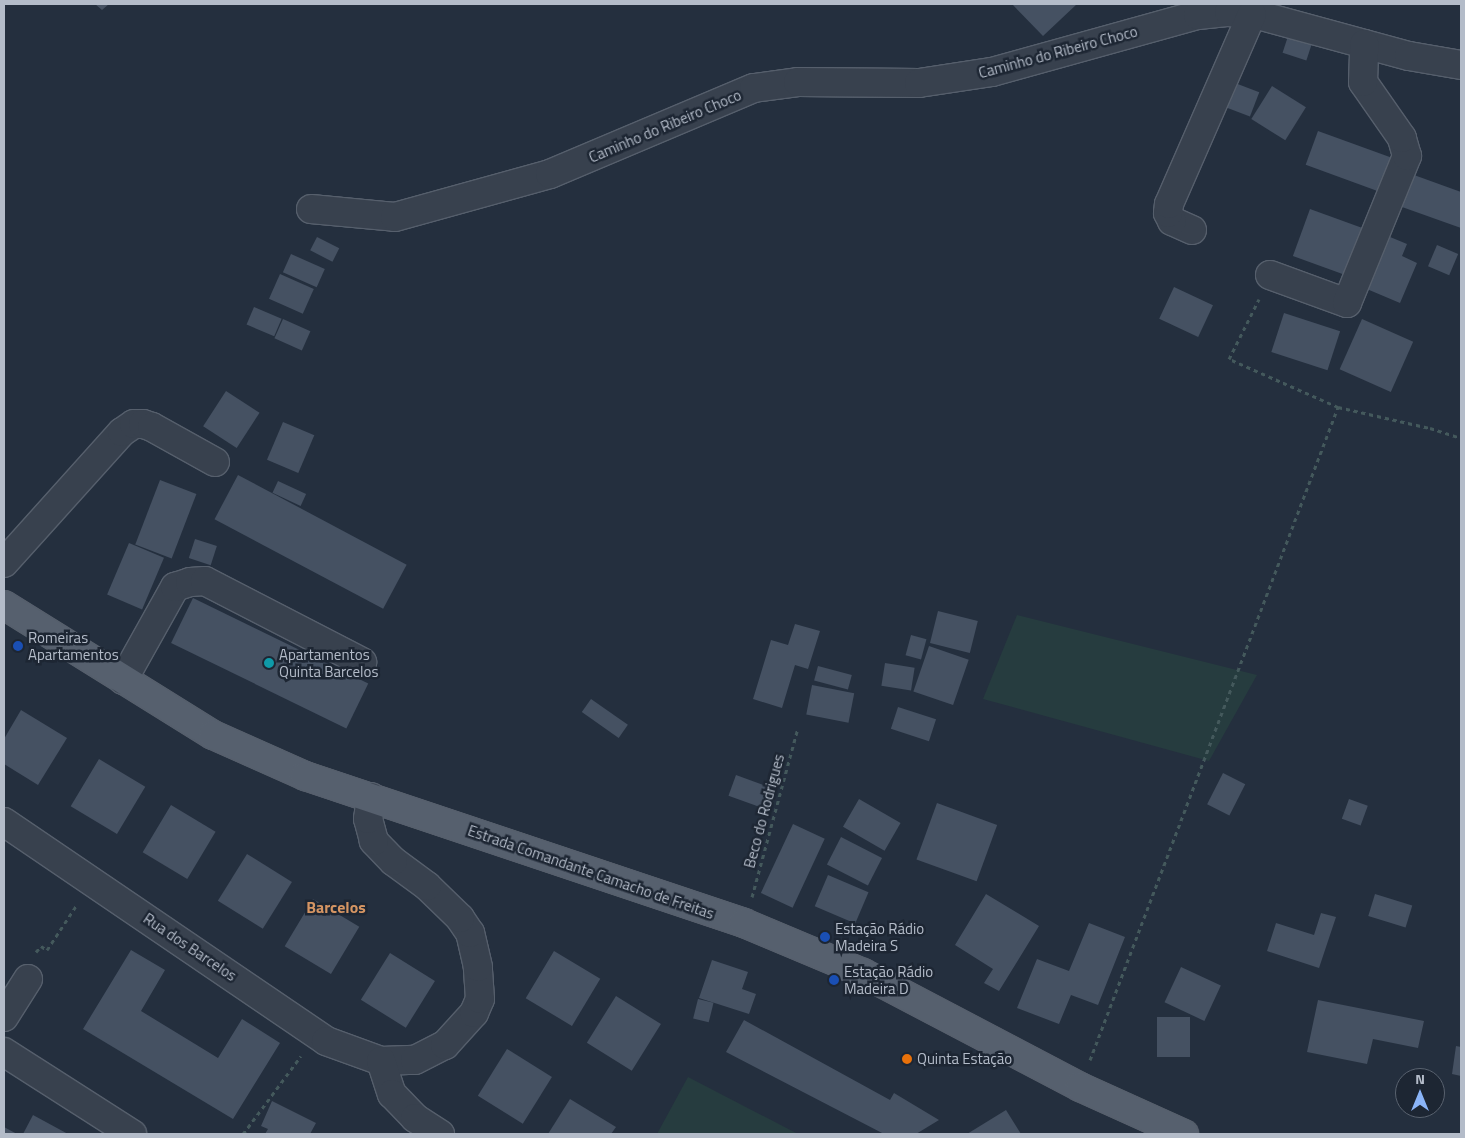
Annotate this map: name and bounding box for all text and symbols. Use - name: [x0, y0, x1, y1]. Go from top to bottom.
- street label: Caminho do Ribeiro Choco: [976, 22, 1140, 82]
- street label: Caminho do Ribeiro Choco: [586, 86, 744, 166]
- place label: Romeiras Apartamentos: [28, 628, 119, 663]
- marker: Romeiras Apartamentos: [12, 640, 24, 652]
- place label: Apartamentos Quinta Barcelos: [279, 645, 378, 680]
- marker: Apartamentos Quinta Barcelos: [263, 657, 275, 669]
- street label: Beco do Rodrigues: [740, 752, 788, 870]
- street label: Estrada Comandante Camacho de Freitas: [466, 821, 716, 923]
- district label: Barcelos: [306, 897, 366, 917]
- street label: Rua dos Barcelos: [140, 909, 240, 985]
- place label: Estação Rádio Madeira S: [835, 919, 924, 954]
- marker: Estação Rádio Madeira S: [819, 931, 831, 943]
- place label: Estação Rádio Madeira D: [844, 962, 933, 997]
- marker: Estação Rádio Madeira D: [828, 974, 840, 986]
- place label: Quinta Estação: [917, 1050, 1012, 1068]
- marker: Quinta Estação: [901, 1053, 913, 1065]
- north arrow: [1395, 1068, 1445, 1118]
- text: N: [1415, 1068, 1425, 1089]

